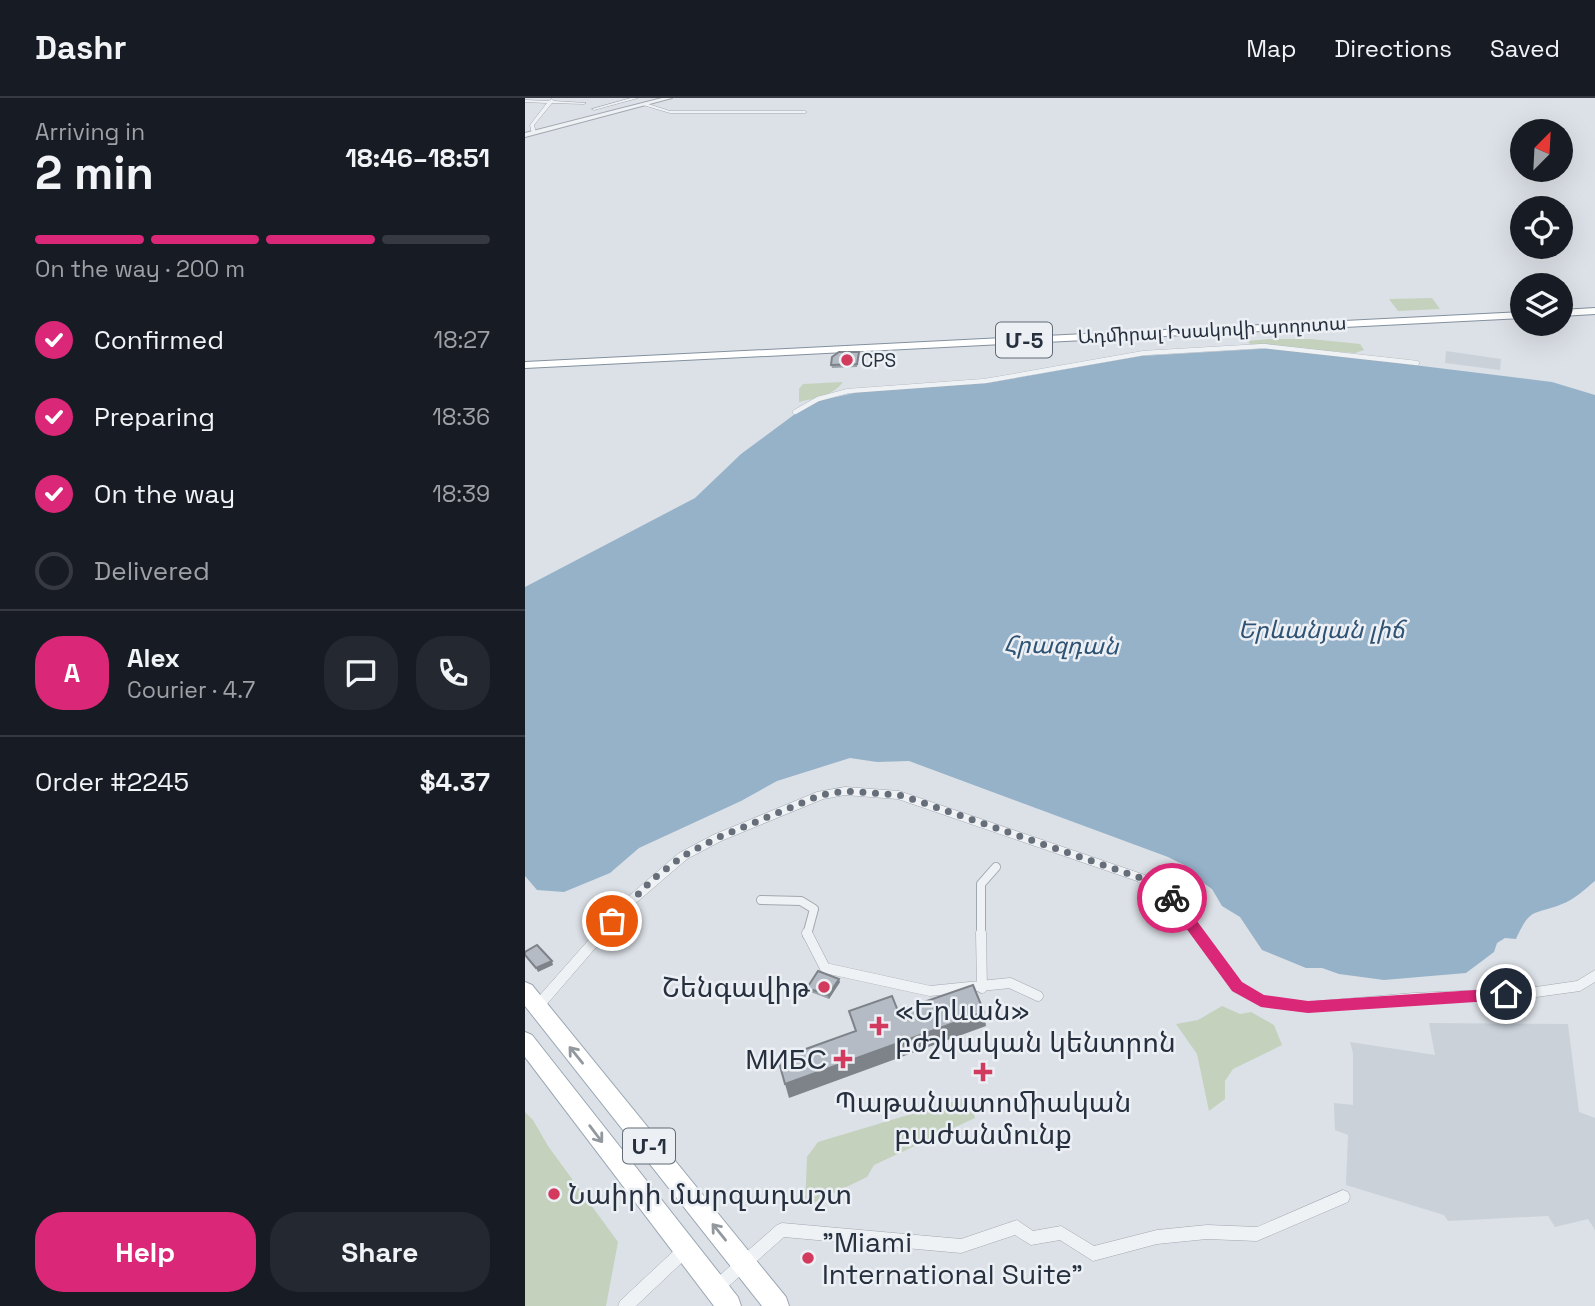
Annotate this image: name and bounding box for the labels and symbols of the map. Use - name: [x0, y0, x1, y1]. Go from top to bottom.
- north arrow: [1510, 119, 1573, 182]
- street label: Ադմիրալ Իսակովի պողոտա: [1077, 310, 1347, 350]
- road number: Մ-5: [996, 322, 1052, 358]
- place label: CPS: [861, 348, 896, 373]
- marker: CPS: [839, 352, 855, 368]
- water label: Երևանյան լիճ: [1238, 614, 1408, 645]
- water label: Հրազդան: [1003, 628, 1120, 662]
- courier: [1137, 863, 1207, 933]
- pin: [582, 891, 642, 951]
- pin: [1476, 964, 1536, 1024]
- place label: Շենգավիթ: [662, 969, 810, 1005]
- marker: Շենգավիթ: [816, 979, 832, 995]
- place label: «Երևան» բժշկական կենտրոն: [895, 992, 1176, 1060]
- marker: «Երևան» բժշկական կենտրոն: [869, 1016, 889, 1036]
- place label: МИБС: [745, 1041, 827, 1077]
- one-way arrow: [568, 1047, 584, 1065]
- marker: МИБС: [833, 1049, 853, 1069]
- marker: Պաթանատոմիական բաժանմունք: [973, 1062, 993, 1082]
- place label: Պաթանատոմիական բաժանմունք: [835, 1084, 1131, 1152]
- one-way arrow: [589, 1124, 604, 1143]
- road number: Մ-1: [623, 1128, 675, 1164]
- place label: Նաիրի մարզադաշտ: [568, 1176, 852, 1212]
- marker: Նաիրի մարզադաշտ: [546, 1186, 562, 1202]
- one-way arrow: [711, 1224, 726, 1242]
- place label: "Miami International Suite": [822, 1224, 1083, 1292]
- marker: "Miami International Suite": [800, 1250, 816, 1266]

